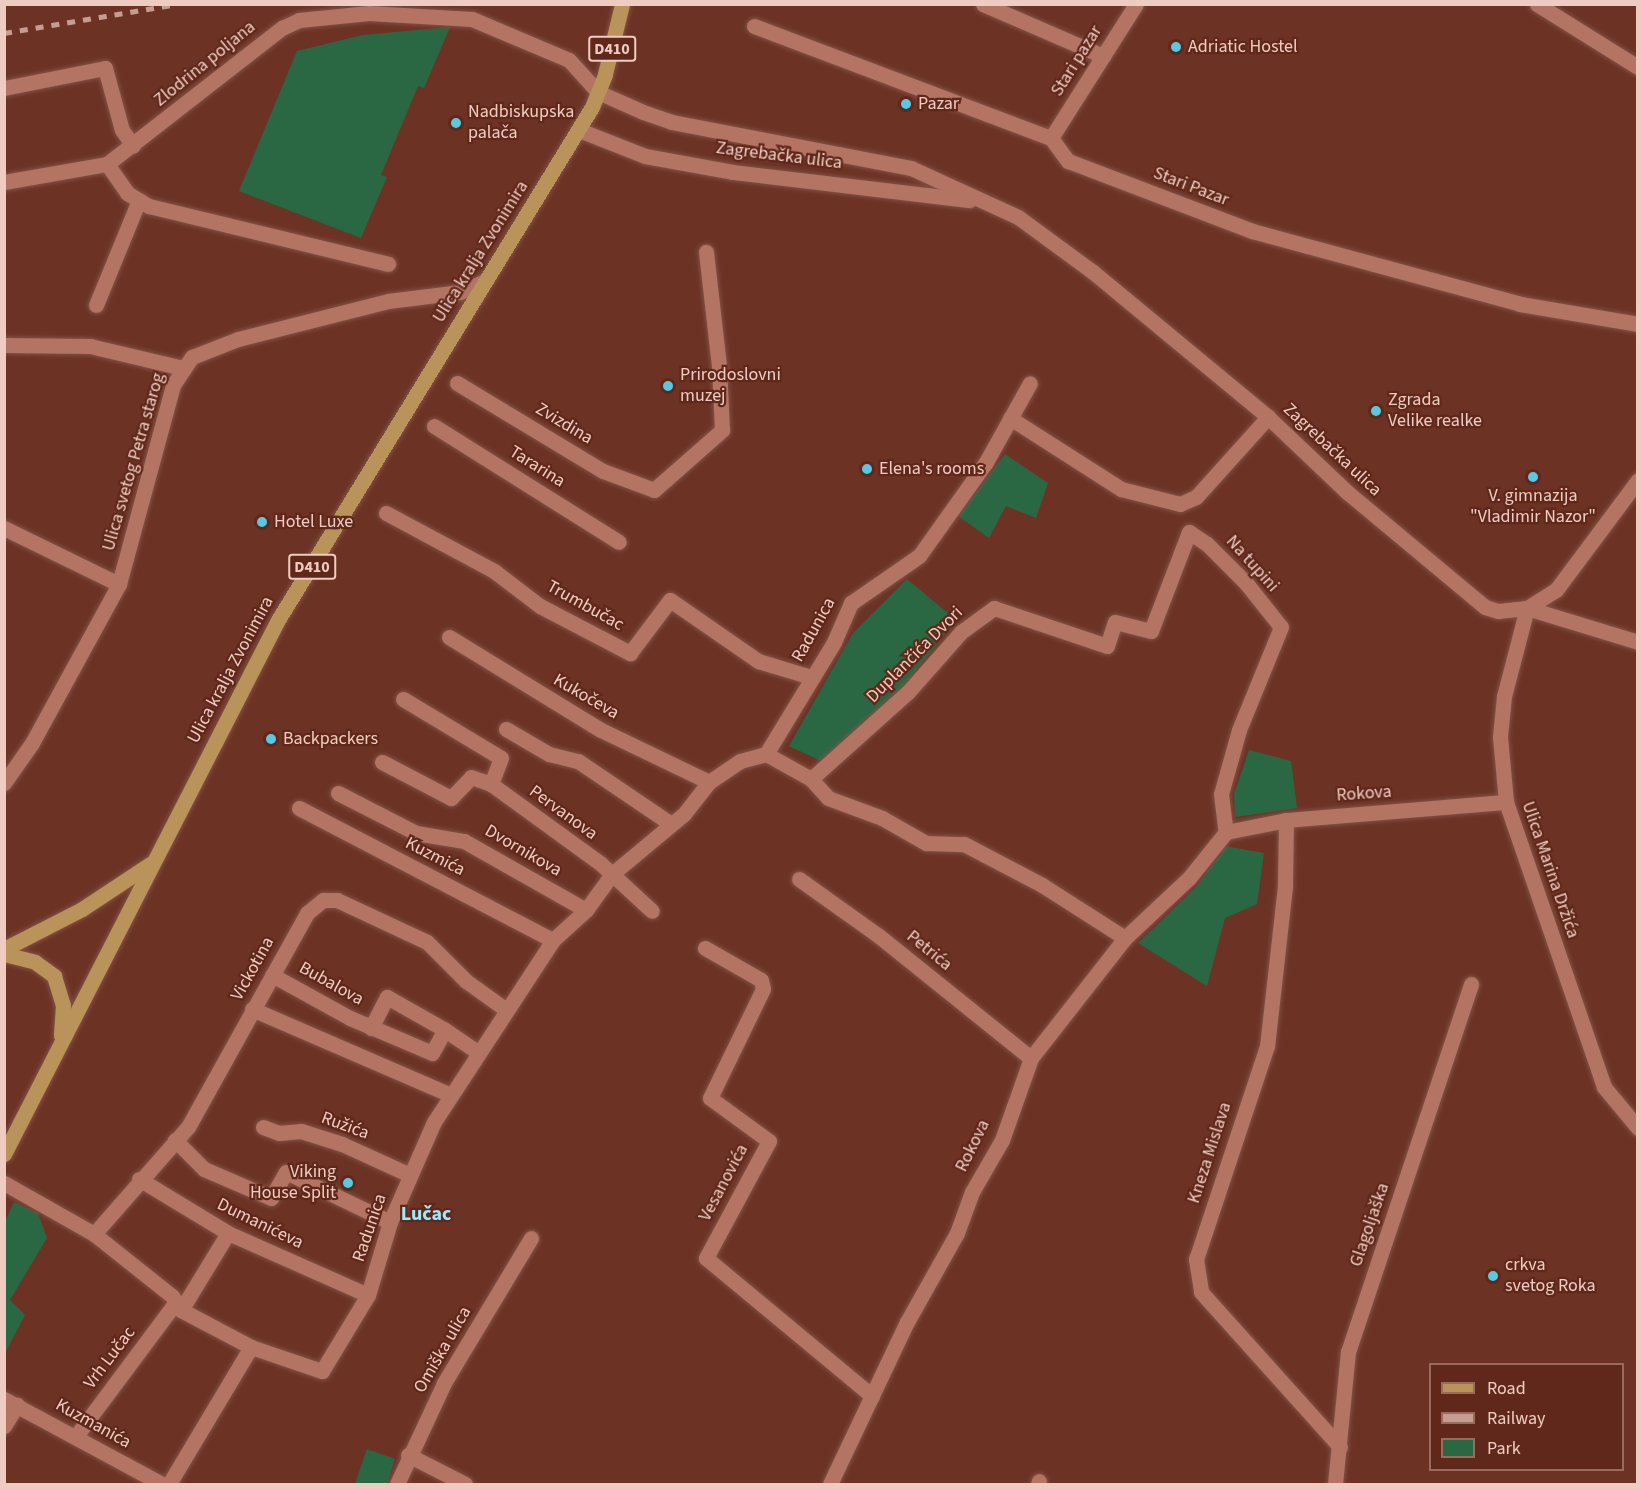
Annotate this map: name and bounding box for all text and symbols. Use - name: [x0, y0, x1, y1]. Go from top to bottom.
- street label: Zlodrina poljana: [150, 17, 260, 111]
- street label: Stari pazar: [1047, 22, 1107, 100]
- road number: D410: [588, 36, 636, 62]
- place label: Adriatic Hostel: [1188, 36, 1298, 58]
- marker: Adriatic Hostel: [1169, 40, 1183, 54]
- place label: Pazar: [918, 93, 959, 115]
- marker: Pazar: [899, 97, 913, 111]
- place label: Nadbiskupska palača: [468, 102, 574, 144]
- marker: Nadbiskupska palača: [449, 116, 463, 130]
- street label: Zagrebačka ulica: [715, 138, 843, 174]
- street label: Stari Pazar: [1150, 163, 1232, 211]
- street label: Ulica kralja Zvonimira: [429, 177, 533, 327]
- place label: Prirodoslovni muzej: [680, 365, 781, 407]
- street label: Ulica svetog Petra starog: [98, 371, 170, 553]
- marker: Prirodoslovni muzej: [661, 379, 675, 393]
- place label: Zgrada Velike realke: [1388, 390, 1482, 432]
- street label: Zvizdina: [531, 399, 597, 449]
- street label: Zagrebačka ulica: [1278, 399, 1386, 501]
- marker: Zgrada Velike realke: [1369, 404, 1383, 418]
- street label: Tararina: [505, 441, 569, 493]
- place label: Elena's rooms: [879, 458, 984, 480]
- marker: Elena's rooms: [860, 462, 874, 476]
- marker: V. gimnazija "Vladimir Nazor": [1526, 470, 1540, 484]
- place label: V. gimnazija "Vladimir Nazor": [1470, 486, 1596, 528]
- place label: Hotel Luxe: [274, 511, 353, 533]
- marker: Hotel Luxe: [255, 515, 269, 529]
- street label: Na tupini: [1221, 531, 1283, 597]
- road number: D410: [288, 554, 336, 580]
- street label: Trumbučac: [543, 576, 627, 636]
- street label: Ulica kralja Zvonimira: [183, 593, 279, 747]
- street label: Radunica: [787, 594, 841, 666]
- street label: Duplančića Dvori: [862, 602, 968, 708]
- street label: Kukočeva: [549, 670, 623, 724]
- place label: Backpackers: [283, 728, 378, 750]
- marker: Backpackers: [264, 732, 278, 746]
- street label: Pervanova: [525, 781, 601, 845]
- street label: Rokova: [1336, 781, 1392, 807]
- street label: Ulica Marina Držića: [1516, 799, 1584, 941]
- street label: Dvornikova: [481, 820, 565, 882]
- street label: Kuzmića: [402, 833, 468, 881]
- street label: Petrića: [902, 926, 956, 976]
- street label: Vickotina: [227, 933, 279, 1005]
- street label: Bubalova: [295, 957, 367, 1011]
- street label: Kneza Mislava: [1184, 1100, 1236, 1206]
- street label: Ružića: [318, 1107, 372, 1145]
- street label: Rokova: [951, 1116, 995, 1176]
- street label: Vesanovića: [695, 1141, 753, 1225]
- place label: Viking House Split: [250, 1162, 336, 1204]
- marker: Viking House Split: [341, 1176, 355, 1190]
- street label: Glagoljaška: [1346, 1180, 1394, 1270]
- street label: Radunica: [348, 1191, 392, 1265]
- street label: Dumanićeva: [213, 1194, 307, 1254]
- district label: Lučac: [401, 1202, 451, 1226]
- place label: crkva svetog Roka: [1505, 1255, 1596, 1298]
- marker: crkva svetog Roka: [1486, 1269, 1500, 1283]
- street label: Omiška ulica: [410, 1303, 476, 1397]
- street label: Vrh Lučac: [80, 1323, 140, 1393]
- legend: [1429, 1363, 1624, 1471]
- text: Road: [1487, 1376, 1526, 1401]
- street label: Kuzmanića: [51, 1394, 135, 1454]
- text: Railway: [1487, 1406, 1546, 1431]
- text: Park: [1487, 1436, 1521, 1461]

